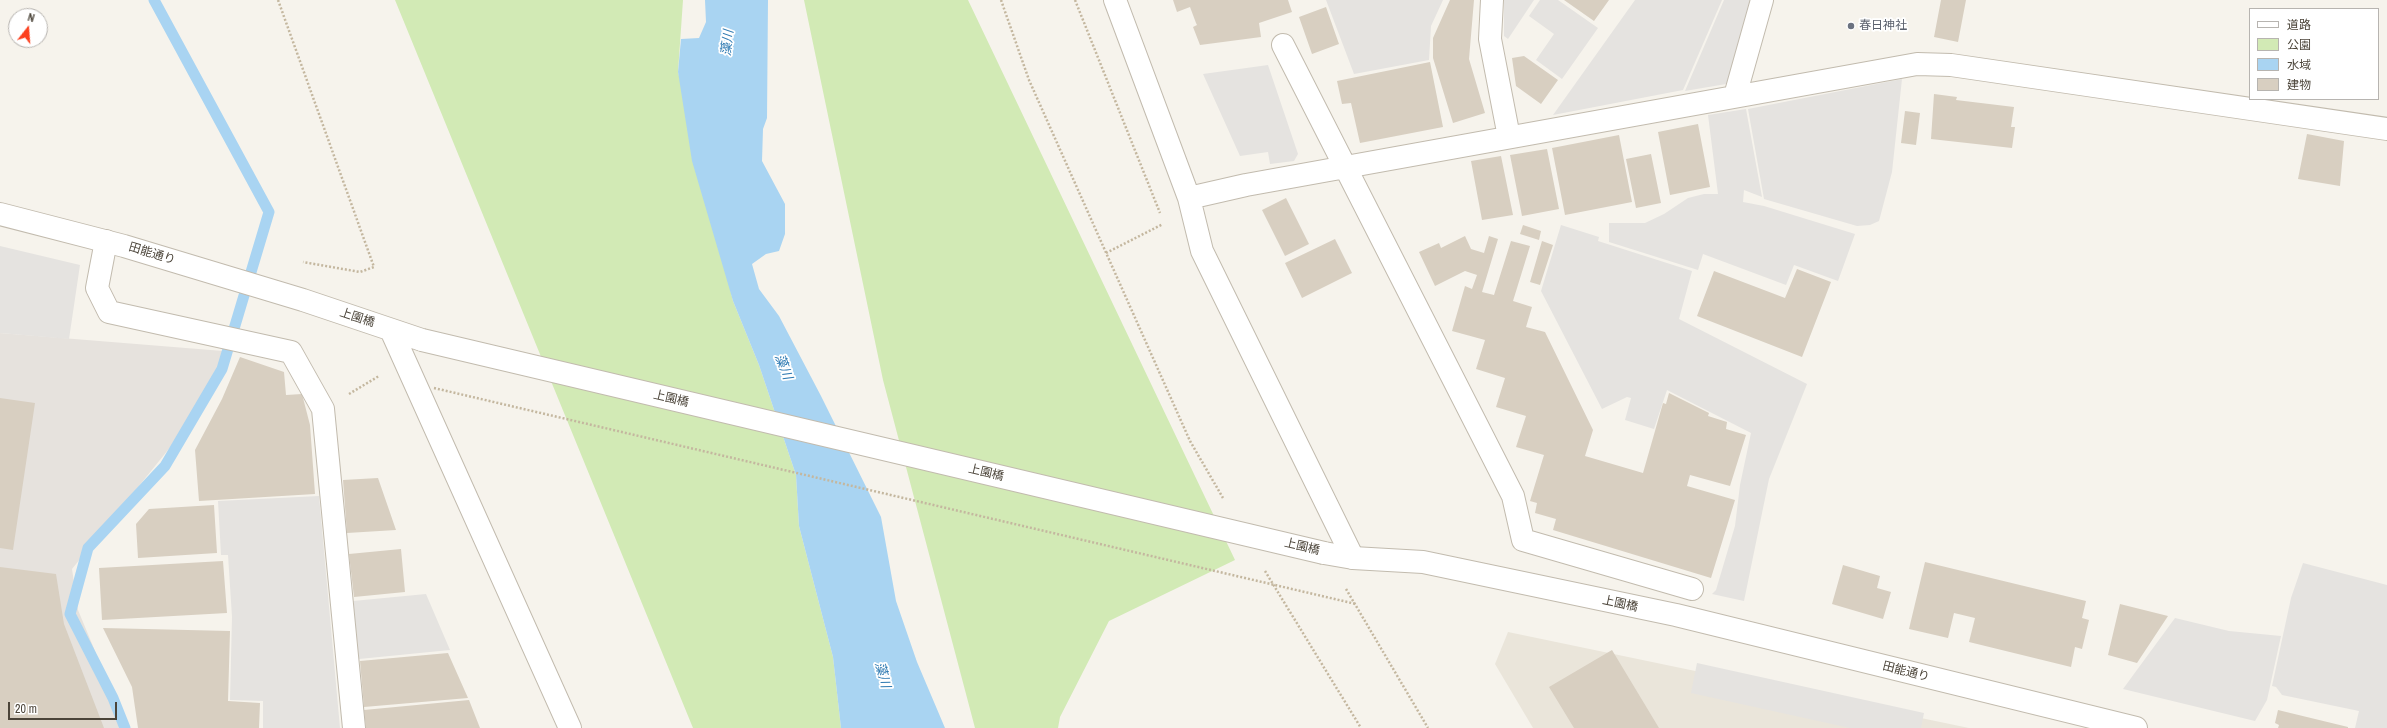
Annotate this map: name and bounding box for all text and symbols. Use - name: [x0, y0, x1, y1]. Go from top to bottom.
- north arrow: [8, 8, 48, 48]
- legend: [2249, 8, 2379, 100]
- text: N: [26, 10, 36, 25]
- text: 道路: [2287, 17, 2311, 33]
- place label: 春日神社: [1859, 19, 1907, 33]
- marker: 春日神社: [1846, 21, 1856, 31]
- water label: 藻川: [719, 29, 737, 57]
- text: 公園: [2287, 37, 2311, 53]
- text: 水域: [2287, 57, 2311, 73]
- text: 建物: [2287, 77, 2311, 93]
- street label: 田能通り: [127, 240, 177, 268]
- street label: 上園橋: [338, 306, 376, 330]
- water label: 藻川: [771, 352, 795, 382]
- street label: 上園橋: [652, 388, 690, 410]
- street label: 上園橋: [967, 462, 1005, 484]
- street label: 上園橋: [1283, 536, 1321, 558]
- street label: 上園橋: [1601, 593, 1639, 615]
- street label: 田能通り: [1881, 659, 1931, 685]
- water label: 藻川: [871, 660, 893, 690]
- scale bar: [10, 694, 119, 720]
- text: 20 m: [15, 701, 37, 717]

